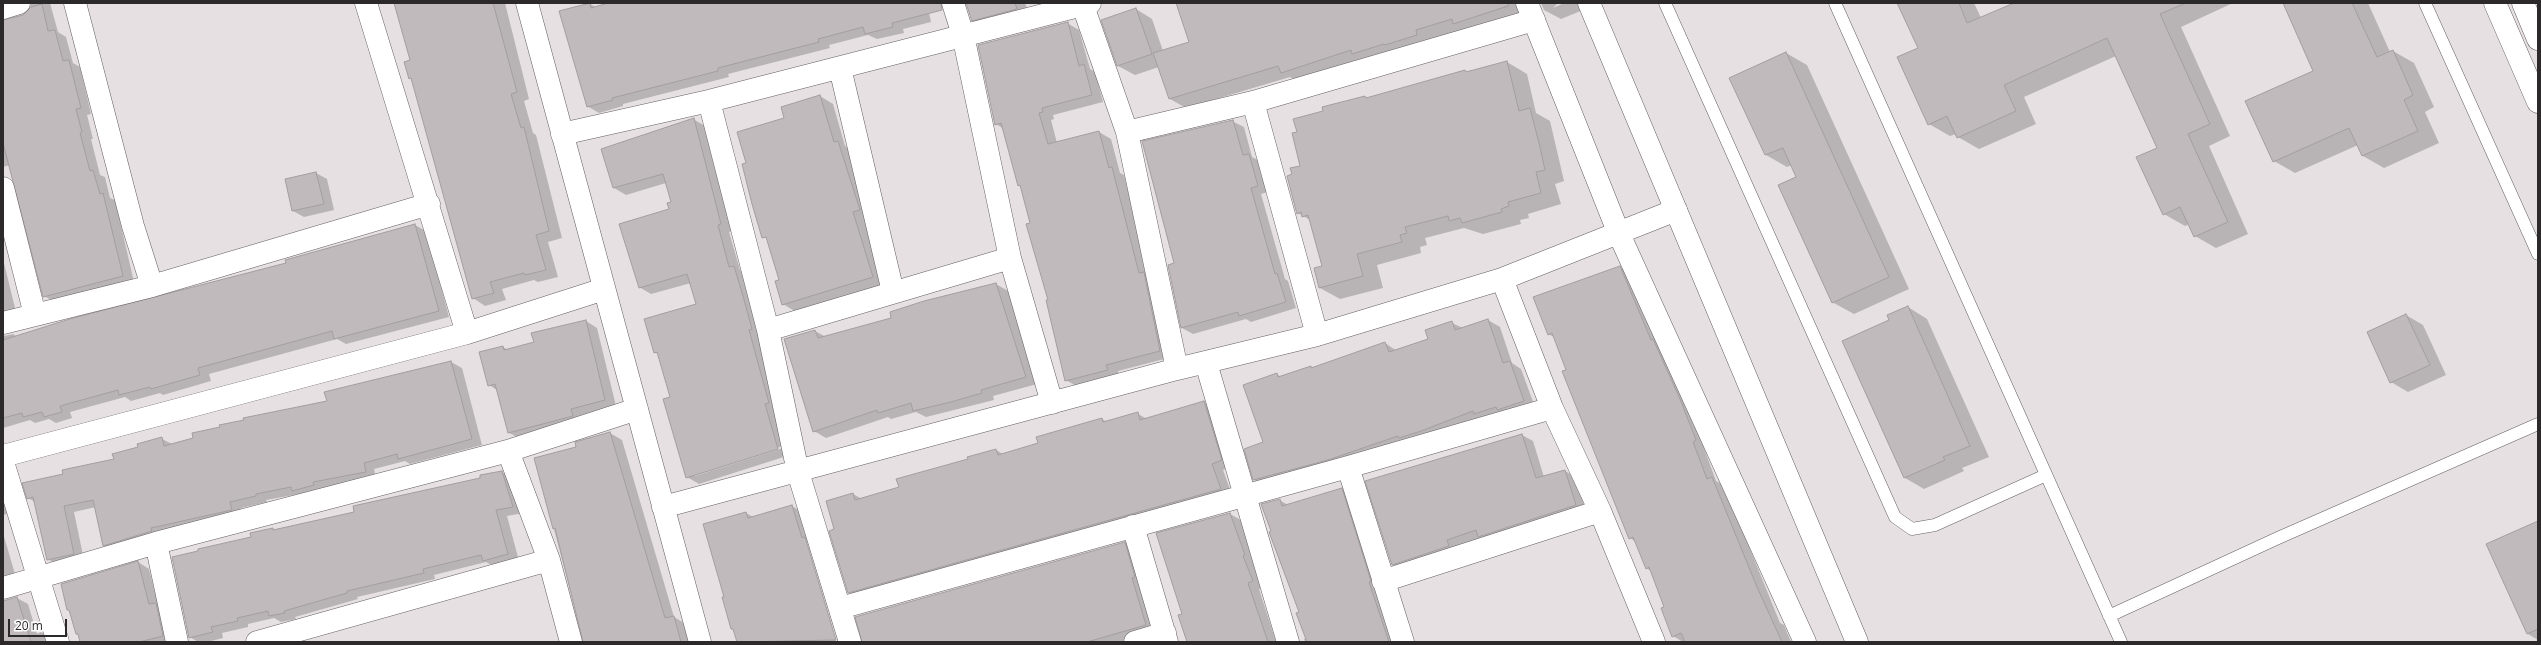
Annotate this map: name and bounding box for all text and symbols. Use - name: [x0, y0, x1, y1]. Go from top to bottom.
- scale bar: [10, 611, 69, 637]
- text: 20 m: [15, 617, 43, 634]

